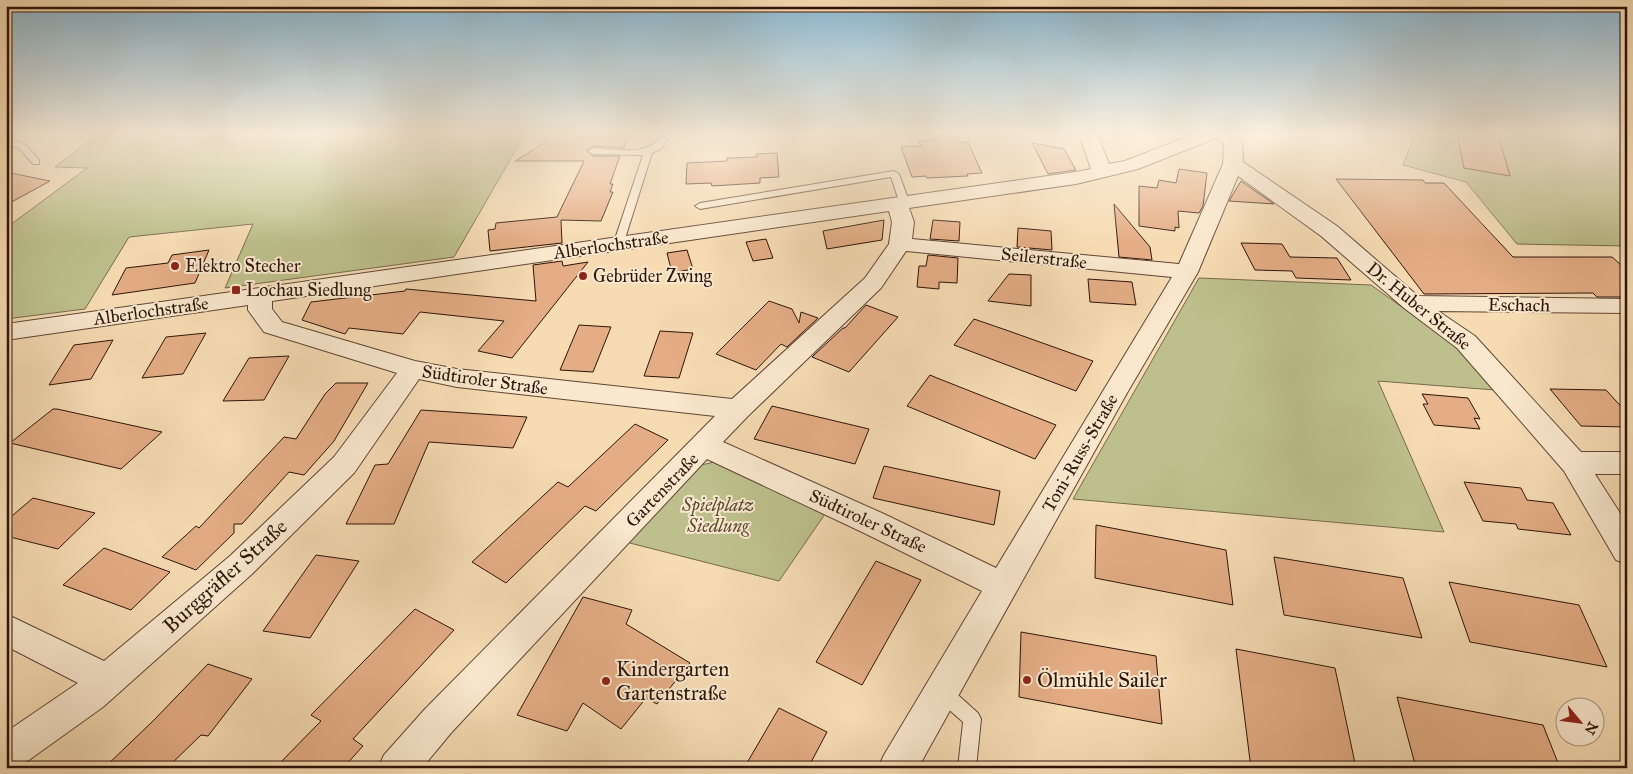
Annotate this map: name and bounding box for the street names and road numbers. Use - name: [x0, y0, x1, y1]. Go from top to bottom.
- street label: Alberlochstraße: [551, 226, 670, 264]
- street label: Seilerstraße: [1000, 243, 1088, 273]
- street label: Dr. Huber Straße: [1362, 257, 1476, 355]
- street label: Alberlochstraße: [91, 292, 210, 330]
- street label: Eschach: [1488, 293, 1550, 317]
- street label: Südtiroler Straße: [421, 360, 549, 400]
- street label: Toni-Russ-Straße: [1037, 390, 1123, 516]
- street label: Gartenstraße: [621, 448, 703, 532]
- street label: Südtiroler Straße: [806, 484, 930, 558]
- street label: Burggräfler Straße: [158, 513, 293, 639]

